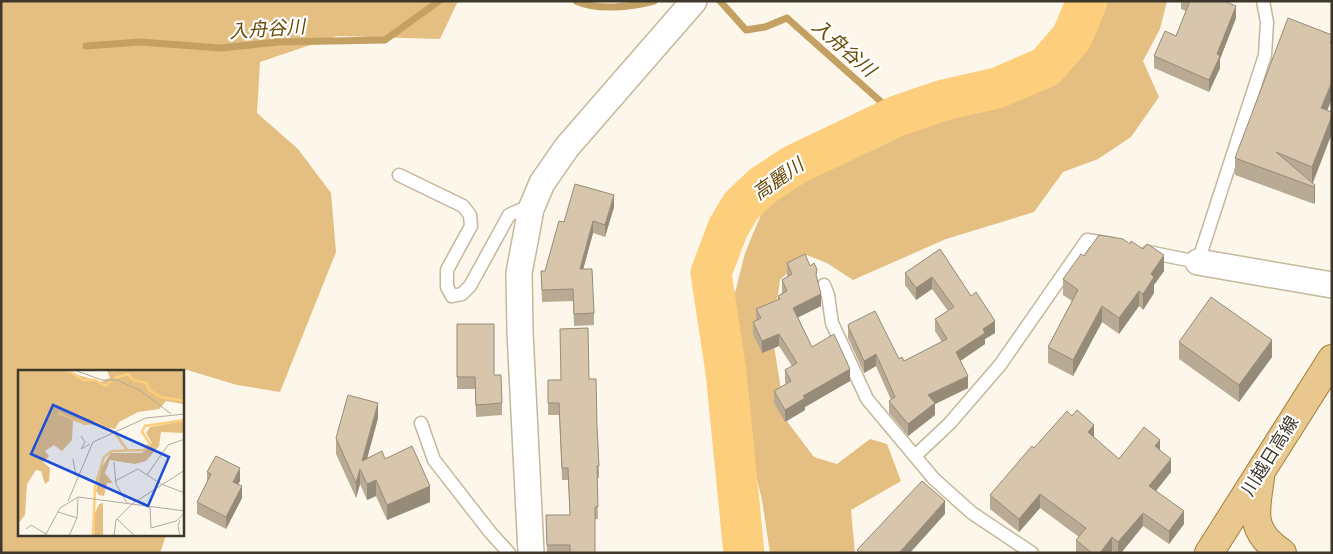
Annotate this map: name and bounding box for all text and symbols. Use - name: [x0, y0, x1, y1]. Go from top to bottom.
- water label: 入舟谷川: [808, 15, 881, 82]
- water label: 入舟谷川: [228, 16, 308, 42]
- water label: 高麗川: [749, 153, 809, 204]
- inset map: [18, 370, 184, 536]
- street label: 川越日高線: [1238, 413, 1302, 499]

